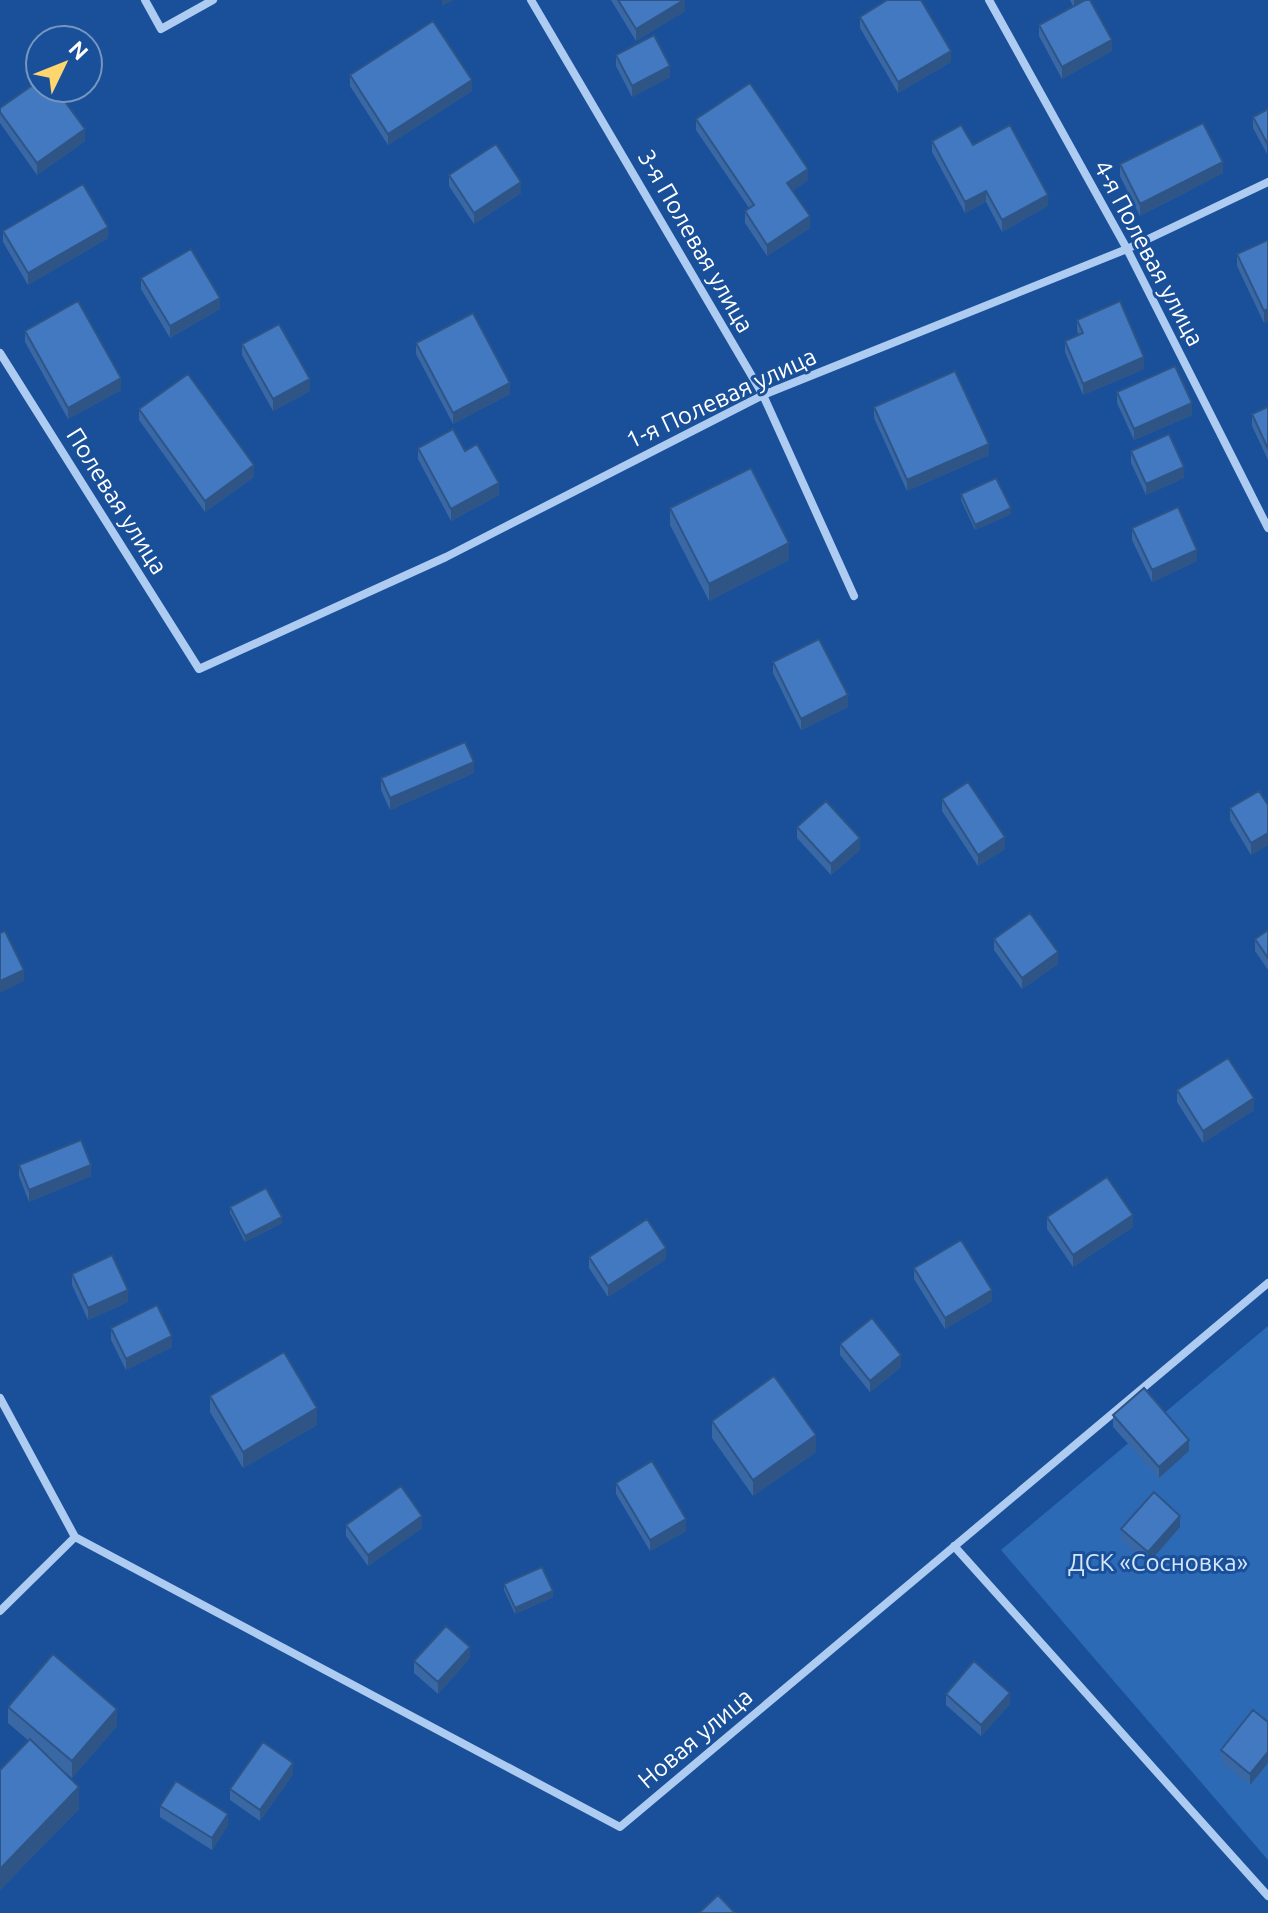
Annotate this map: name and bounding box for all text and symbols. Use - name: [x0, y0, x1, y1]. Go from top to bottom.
- north arrow: [24, 24, 104, 104]
- text: N: [64, 35, 94, 65]
- street label: 3-я Полевая улица: [633, 145, 759, 337]
- street label: 4-я Полевая улица: [1089, 156, 1209, 350]
- street label: 1-я Полевая улица: [622, 342, 820, 454]
- street label: Полевая улица: [61, 423, 173, 579]
- park label: ДСК «Сосновка»: [1068, 1549, 1248, 1576]
- street label: Новая улица: [633, 1683, 757, 1793]

